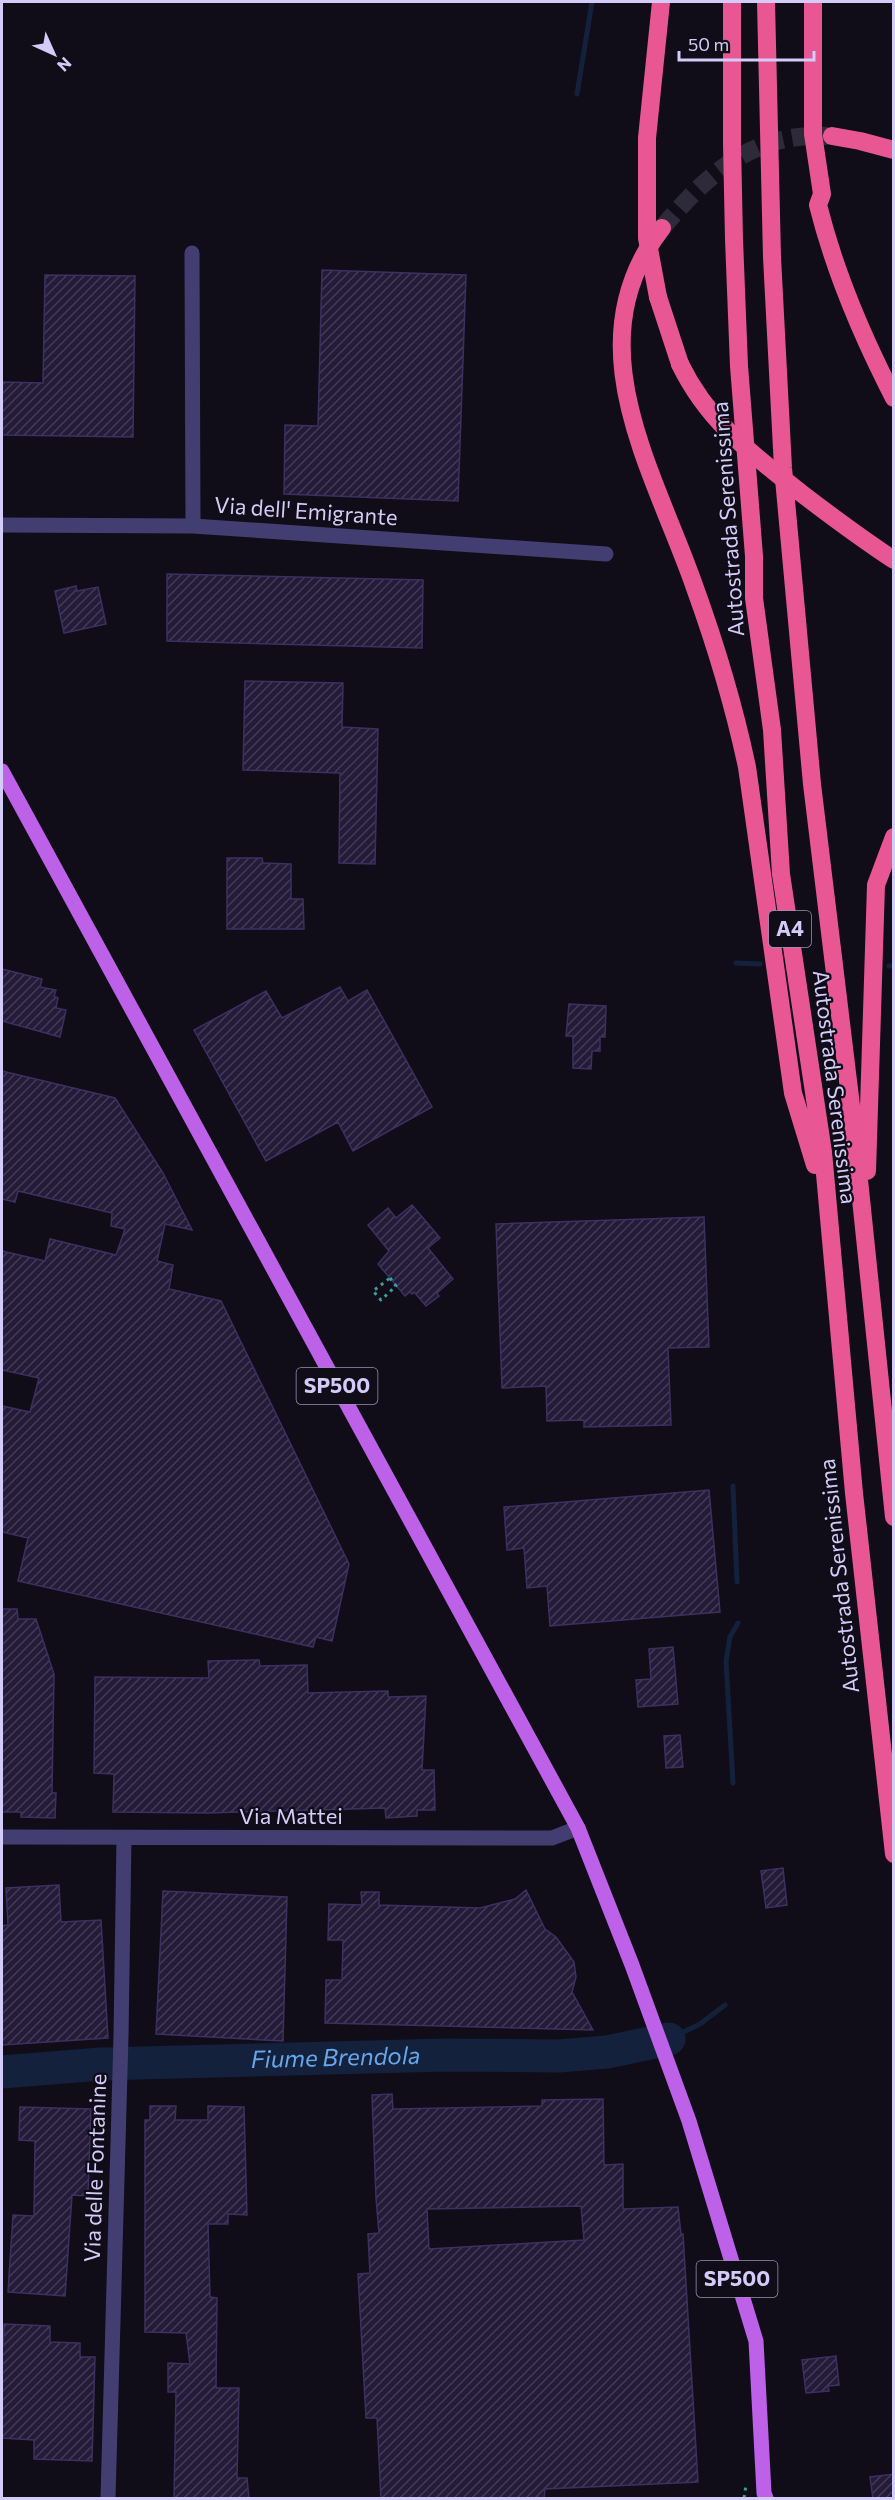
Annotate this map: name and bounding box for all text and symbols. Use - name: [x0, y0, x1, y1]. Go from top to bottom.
- north arrow: [24, 24, 84, 84]
- scale bar: [679, 24, 814, 62]
- text: 50 m: [688, 33, 729, 55]
- text: N: [54, 54, 76, 76]
- street label: Autostrada Serenissima: [706, 401, 749, 638]
- street label: Via dell' Emigrante: [214, 491, 399, 530]
- road number: A4: [769, 911, 811, 947]
- street label: Autostrada Serenissima: [808, 968, 863, 1206]
- road number: SP500: [296, 1368, 378, 1404]
- street label: Autostrada Serenissima: [813, 1457, 864, 1695]
- street label: Via Mattei: [239, 1802, 343, 1829]
- water label: Fiume Brendola: [250, 2040, 421, 2073]
- street label: Via delle Fontanine: [78, 2073, 111, 2263]
- road number: SP500: [696, 2261, 777, 2297]

